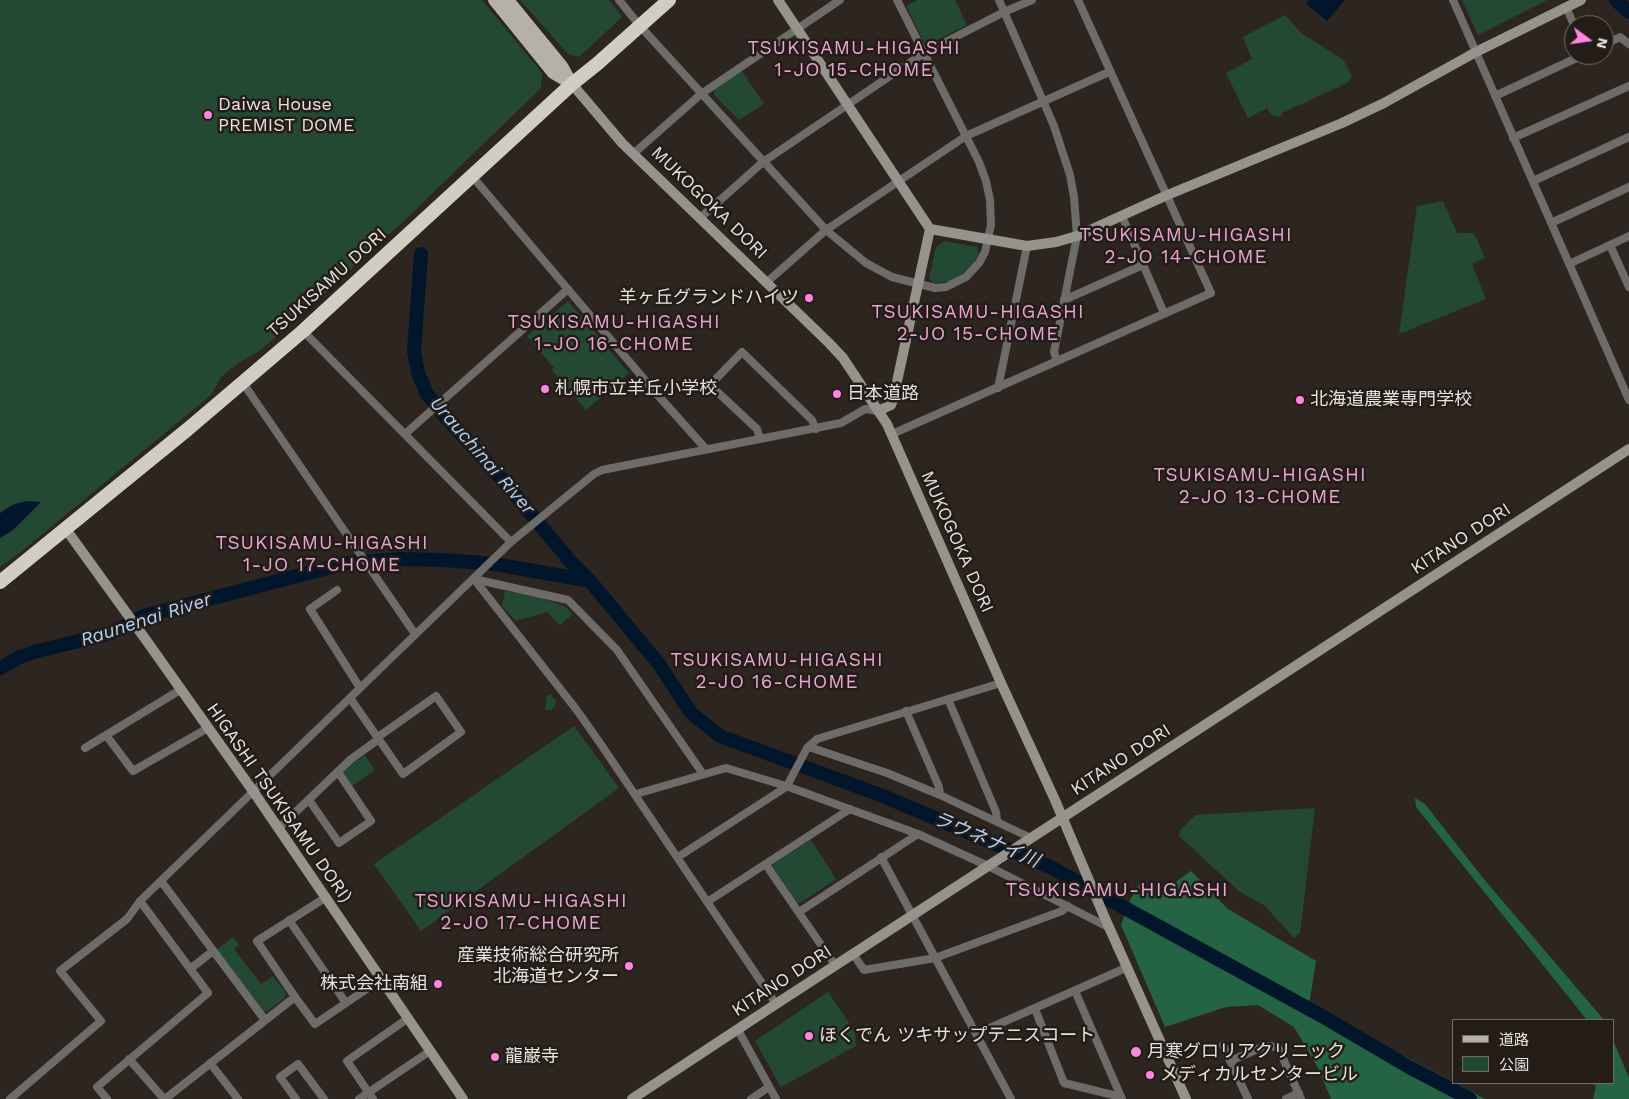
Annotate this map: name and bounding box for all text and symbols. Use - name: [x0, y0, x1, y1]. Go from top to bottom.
- north arrow: [1564, 15, 1614, 65]
- text: N: [1594, 36, 1612, 50]
- district label: TSUKISAMU-HIGASHI 1-JO 15-CHOME: [745, 37, 963, 81]
- place label: Daiwa House PREMIST DOME: [218, 94, 354, 136]
- marker: Daiwa House PREMIST DOME: [202, 109, 214, 121]
- street label: MUKOGOKA DORI: [647, 142, 771, 264]
- street label: TSUKISAMU DORI: [263, 224, 391, 342]
- district label: TSUKISAMU-HIGASHI 2-JO 14-CHOME: [1077, 224, 1295, 268]
- place label: 羊ヶ丘グランドハイツ: [619, 287, 799, 309]
- marker: 羊ヶ丘グランドハイツ: [803, 292, 815, 304]
- district label: TSUKISAMU-HIGASHI 2-JO 15-CHOME: [869, 301, 1087, 345]
- district label: TSUKISAMU-HIGASHI 1-JO 16-CHOME: [505, 311, 723, 355]
- place label: 札幌市立羊丘小学校: [555, 378, 717, 400]
- marker: 札幌市立羊丘小学校: [539, 383, 551, 395]
- place label: 日本道路: [847, 383, 919, 405]
- marker: 日本道路: [831, 388, 843, 400]
- place label: 北海道農業専門学校: [1310, 389, 1472, 411]
- water label: Urauchinai River: [425, 392, 539, 520]
- marker: 北海道農業専門学校: [1294, 394, 1306, 406]
- district label: TSUKISAMU-HIGASHI 2-JO 13-CHOME: [1151, 464, 1369, 508]
- street label: MUKOGOKA DORI: [916, 468, 998, 616]
- street label: KITANO DORI: [1407, 499, 1515, 579]
- district label: TSUKISAMU-HIGASHI 1-JO 17-CHOME: [213, 532, 431, 576]
- water label: Raunenai River: [78, 588, 214, 652]
- district label: TSUKISAMU-HIGASHI 2-JO 16-CHOME: [668, 649, 886, 693]
- street label: HIGASHI TSUKISAMU DORI): [202, 699, 356, 907]
- street label: KITANO DORI: [1067, 720, 1175, 800]
- water label: ラウネナイ川: [929, 807, 1043, 873]
- district label: TSUKISAMU-HIGASHI: [1003, 878, 1231, 902]
- district label: TSUKISAMU-HIGASHI 2-JO 17-CHOME: [412, 890, 630, 934]
- street label: KITANO DORI: [728, 941, 836, 1021]
- place label: 産業技術総合研究所 北海道センター: [457, 945, 619, 988]
- marker: 産業技術総合研究所 北海道センター: [623, 960, 635, 972]
- place label: 株式会社南組: [320, 973, 428, 995]
- marker: 株式会社南組: [432, 978, 444, 990]
- legend: [1452, 1019, 1614, 1084]
- place label: ほくでん ツキサップテニスコート: [819, 1025, 1095, 1047]
- marker: ほくでん ツキサップテニスコート: [803, 1030, 815, 1042]
- text: 道路: [1499, 1031, 1529, 1049]
- place label: 月寒グロリアクリニック: [1147, 1041, 1345, 1063]
- marker: 月寒グロリアクリニック: [1129, 1045, 1143, 1059]
- place label: 龍巌寺: [505, 1046, 559, 1068]
- marker: 龍巌寺: [489, 1051, 501, 1063]
- text: 公園: [1499, 1056, 1529, 1074]
- place label: メディカルセンタービル: [1160, 1064, 1358, 1086]
- marker: メディカルセンタービル: [1144, 1069, 1156, 1081]

